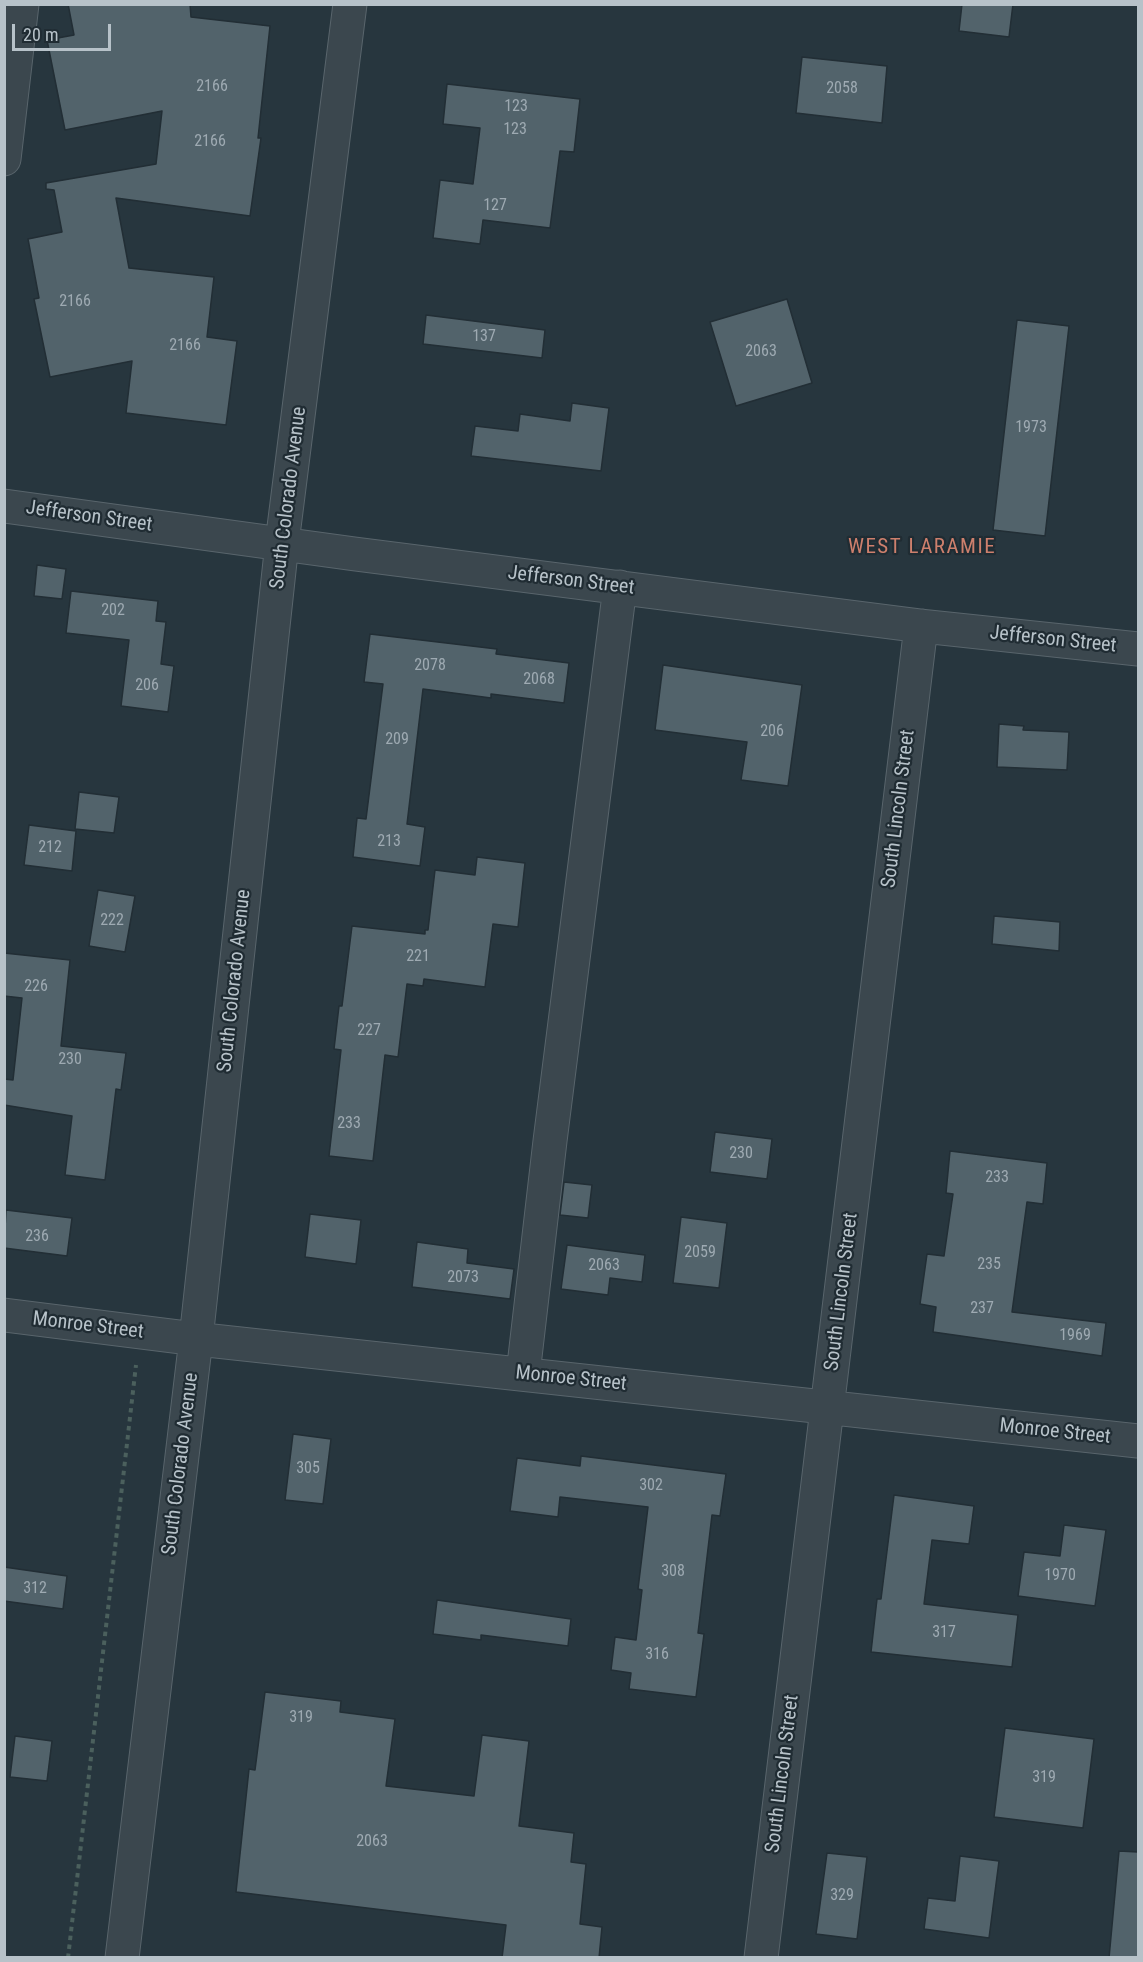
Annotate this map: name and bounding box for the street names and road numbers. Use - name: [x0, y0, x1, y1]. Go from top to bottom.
- street label: South Colorado Avenue: [266, 405, 312, 591]
- street label: Jefferson Street: [24, 496, 154, 538]
- street label: Jefferson Street: [506, 561, 636, 601]
- street label: Jefferson Street: [988, 621, 1118, 659]
- street label: South Lincoln Street: [877, 729, 921, 889]
- street label: South Colorado Avenue: [213, 888, 257, 1074]
- street label: South Lincoln Street: [820, 1212, 864, 1372]
- street label: Monroe Street: [31, 1307, 145, 1345]
- street label: Monroe Street: [514, 1361, 628, 1397]
- street label: South Colorado Avenue: [158, 1371, 204, 1557]
- street label: Monroe Street: [998, 1414, 1112, 1450]
- street label: South Lincoln Street: [761, 1694, 805, 1854]

